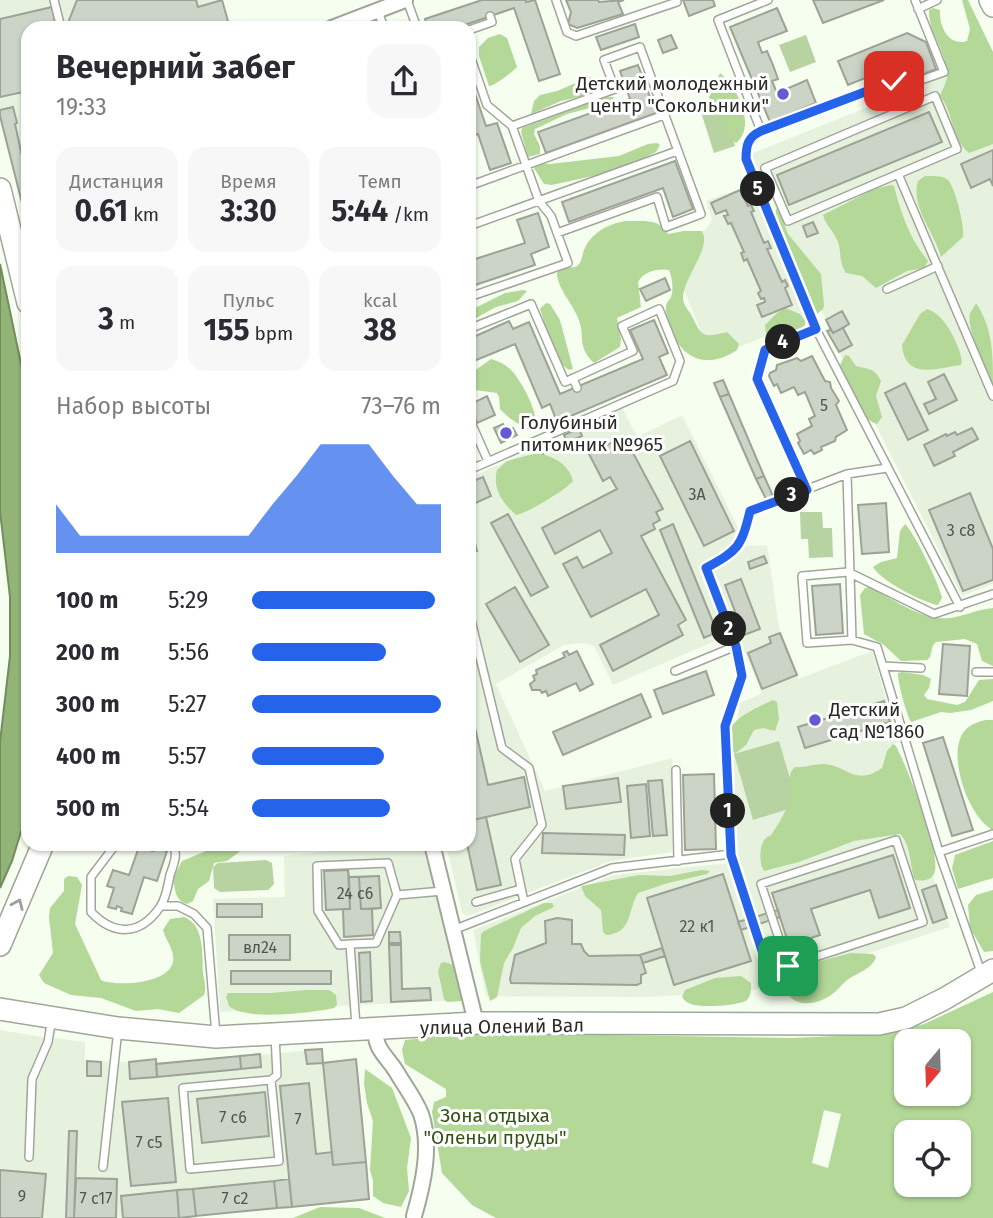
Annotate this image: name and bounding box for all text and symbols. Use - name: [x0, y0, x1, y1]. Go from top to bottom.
- button: share: [367, 44, 441, 118]
- text: Вечерний забег: [56, 48, 295, 86]
- pin: [864, 51, 924, 111]
- icon: check: [875, 62, 913, 100]
- place label: Детский молодежный центр "Сокольники": [575, 72, 769, 117]
- marker: Детский молодежный центр "Сокольники": [775, 86, 791, 102]
- text: 19:33: [56, 93, 107, 121]
- text: Дистанция: [70, 170, 164, 193]
- text: Время: [220, 170, 277, 193]
- text: Темп: [359, 170, 402, 193]
- pin: 5: [740, 172, 776, 206]
- text: 5: [752, 177, 763, 200]
- text: 0.61: [74, 193, 128, 229]
- text: 3:30: [220, 193, 277, 229]
- text: 5:44: [331, 193, 388, 229]
- text: km: [128, 203, 159, 226]
- text: /km: [388, 203, 429, 226]
- text: Пульс: [223, 289, 274, 312]
- text: kcal: [363, 289, 397, 312]
- text: 3: [98, 301, 114, 337]
- text: m: [114, 311, 135, 334]
- text: 155: [204, 312, 250, 348]
- text: 38: [364, 312, 397, 348]
- text: bpm: [250, 322, 293, 345]
- pin: 4: [766, 324, 800, 360]
- text: 4: [777, 330, 788, 353]
- text: Набор высоты: [56, 392, 211, 420]
- text: 73–76 m: [361, 392, 441, 420]
- house number: 5: [820, 396, 828, 415]
- place label: Голубиный питомник №965: [520, 411, 663, 456]
- marker: Голубиный питомник №965: [498, 425, 514, 441]
- pin: 3: [774, 477, 810, 512]
- text: 3: [787, 483, 796, 506]
- house number: 3А: [688, 485, 706, 504]
- house number: 3 с8: [947, 521, 975, 540]
- text: 100 m: [56, 586, 118, 614]
- text: 5:29: [168, 586, 208, 614]
- pin: 2: [712, 612, 746, 646]
- text: 2: [724, 617, 733, 640]
- text: 200 m: [56, 638, 120, 666]
- text: 5:56: [168, 638, 209, 666]
- text: 300 m: [56, 690, 120, 718]
- text: 5:27: [168, 690, 206, 718]
- place label: Детский сад №1860: [828, 698, 925, 743]
- marker: Детский сад №1860: [807, 712, 823, 728]
- text: 400 m: [56, 742, 121, 770]
- text: 5:57: [168, 742, 206, 770]
- text: 500 m: [56, 794, 120, 822]
- text: 5:54: [168, 794, 209, 822]
- pin: 1: [710, 794, 746, 828]
- text: 1: [723, 799, 732, 822]
- house number: 24 c6: [337, 884, 373, 903]
- one-way arrow: [10, 898, 24, 911]
- house number: 22 к1: [679, 917, 715, 936]
- pin: [758, 936, 818, 996]
- house number: вл24: [243, 938, 278, 957]
- icon: arrive: [769, 947, 807, 985]
- street label: улица Олений Вал: [420, 1014, 584, 1039]
- north arrow: [894, 1029, 971, 1106]
- map controls: [894, 1029, 971, 1197]
- park label: Зона отдыха "Оленьи пруды": [423, 1104, 567, 1149]
- house number: 7 с6: [219, 1108, 247, 1127]
- house number: 7: [294, 1110, 302, 1129]
- button: locate: [894, 1120, 971, 1197]
- house number: 7 с5: [135, 1133, 163, 1152]
- house number: 9: [18, 1187, 26, 1206]
- house number: 7 с17: [80, 1189, 112, 1208]
- house number: 7 с2: [222, 1189, 249, 1208]

